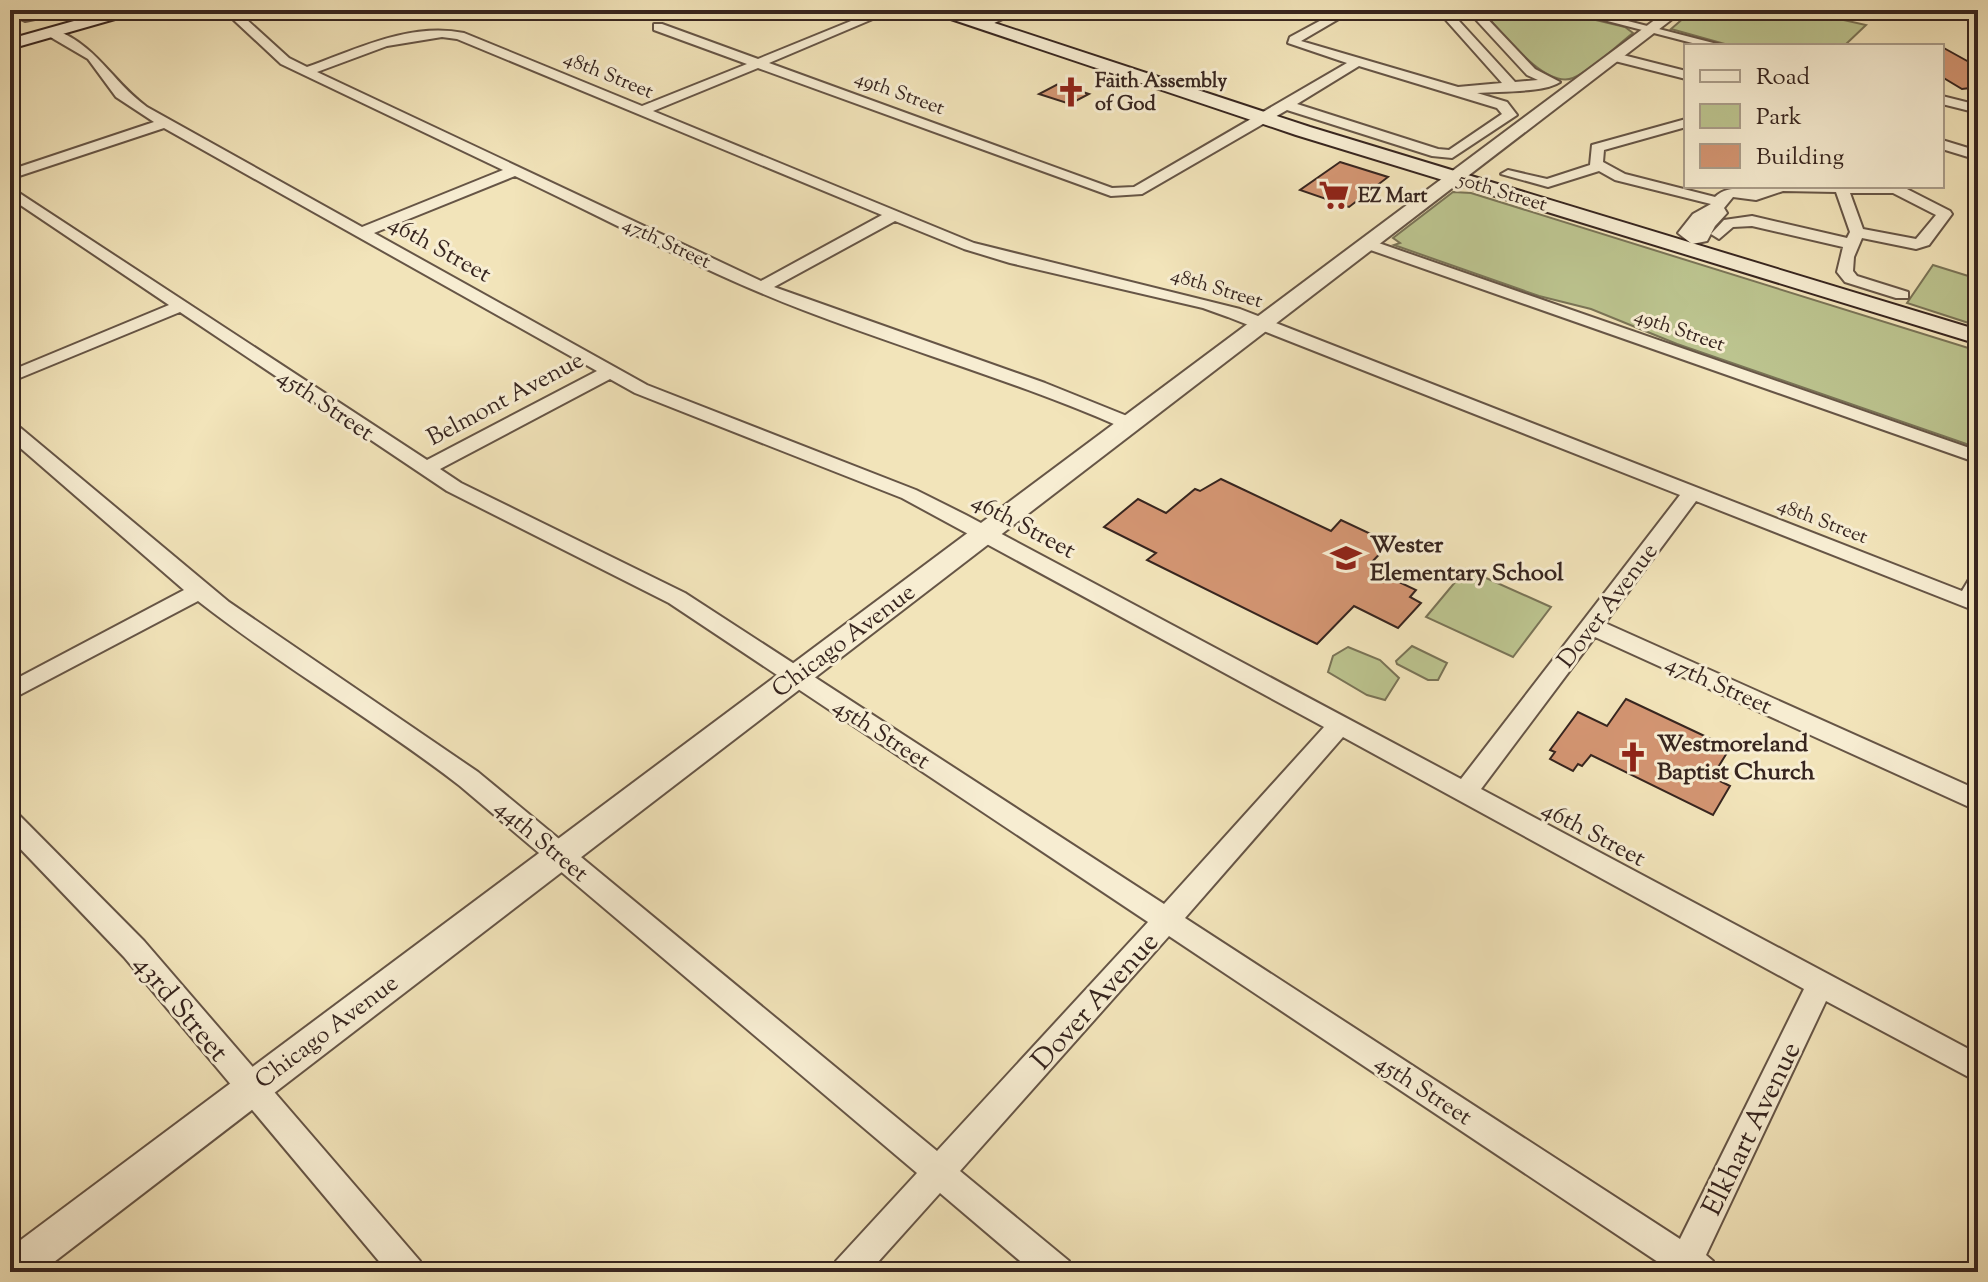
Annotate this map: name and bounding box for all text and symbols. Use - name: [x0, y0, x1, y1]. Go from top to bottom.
- legend: [1684, 44, 1944, 188]
- street label: 48th Street: [559, 45, 657, 108]
- text: Road: [1756, 61, 1810, 95]
- street label: 49th Street: [850, 65, 948, 124]
- place label: Faith Assembly of God: [1095, 68, 1227, 120]
- church icon: Faith Assembly of God: [1054, 75, 1088, 109]
- text: Park: [1756, 101, 1802, 135]
- text: Building: [1756, 141, 1845, 175]
- street label: 50th Street: [1453, 166, 1551, 221]
- supermarket icon: EZ Mart: [1317, 178, 1351, 212]
- place label: EZ Mart: [1358, 183, 1427, 212]
- street label: 46th Street: [381, 207, 497, 292]
- street label: 47th Street: [617, 211, 715, 277]
- street label: 48th Street: [1167, 262, 1266, 317]
- street label: 49th Street: [1630, 302, 1728, 360]
- street label: Belmont Avenue: [422, 344, 590, 455]
- street label: 45th Street: [270, 361, 380, 450]
- street label: 46th Street: [965, 485, 1081, 568]
- street label: 48th Street: [1773, 492, 1872, 553]
- place label: Wester Elementary School: [1370, 529, 1564, 591]
- street label: Dover Avenue: [1550, 537, 1667, 676]
- school or university icon: Wester Elementary School: [1329, 541, 1363, 575]
- street label: Chicago Avenue: [765, 576, 923, 707]
- street label: 47th Street: [1659, 647, 1777, 724]
- street label: 45th Street: [826, 691, 936, 779]
- place label: Westmoreland Baptist Church: [1657, 728, 1816, 790]
- church icon: Westmoreland Baptist Church: [1616, 740, 1650, 774]
- street label: 44th Street: [486, 792, 595, 891]
- street label: 46th Street: [1535, 793, 1651, 876]
- street label: Dover Avenue: [1023, 924, 1169, 1080]
- street label: 43rd Street: [123, 946, 237, 1072]
- street label: Chicago Avenue: [248, 967, 406, 1098]
- street label: Elkhart Avenue: [1693, 1036, 1812, 1223]
- street label: 45th Street: [1368, 1047, 1478, 1135]

